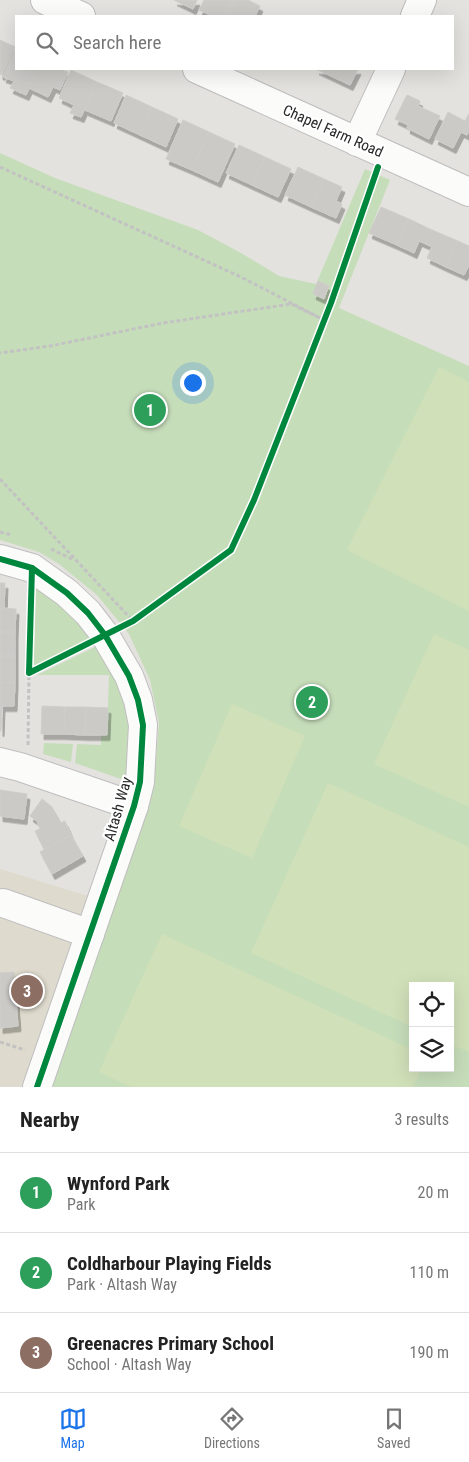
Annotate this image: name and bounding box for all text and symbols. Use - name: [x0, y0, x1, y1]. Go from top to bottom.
- search box: [15, 15, 454, 70]
- icon: search: [33, 29, 61, 57]
- text: Search here: [73, 31, 161, 54]
- street label: Chapel Farm Road: [280, 101, 386, 161]
- your location: [180, 370, 206, 396]
- pin: 1: [134, 391, 166, 429]
- pin: 2: [296, 683, 328, 721]
- street label: Altash Way: [100, 775, 136, 843]
- pin: 3: [11, 972, 43, 1010]
- map controls: [409, 982, 454, 1072]
- button: locate: [409, 982, 454, 1027]
- button: layers: [409, 1027, 454, 1072]
- text: Nearby: [20, 1108, 79, 1132]
- text: 3 results: [394, 1110, 449, 1129]
- text: Wynford Park: [67, 1172, 170, 1195]
- text: 1: [32, 1183, 40, 1202]
- text: 20 m: [417, 1183, 449, 1202]
- text: Park: [67, 1195, 96, 1214]
- text: Coldharbour Playing Fields: [67, 1252, 272, 1275]
- text: 2: [32, 1263, 40, 1282]
- text: 110 m: [410, 1263, 449, 1282]
- text: Park · Altash Way: [67, 1275, 177, 1294]
- text: Greenacres Primary School: [67, 1332, 274, 1355]
- text: 3: [32, 1343, 40, 1362]
- text: 190 m: [410, 1343, 449, 1362]
- text: School · Altash Way: [67, 1355, 192, 1374]
- tab: Map: [59, 1405, 87, 1451]
- tab: Directions: [204, 1405, 260, 1451]
- tab: Saved: [377, 1405, 410, 1451]

